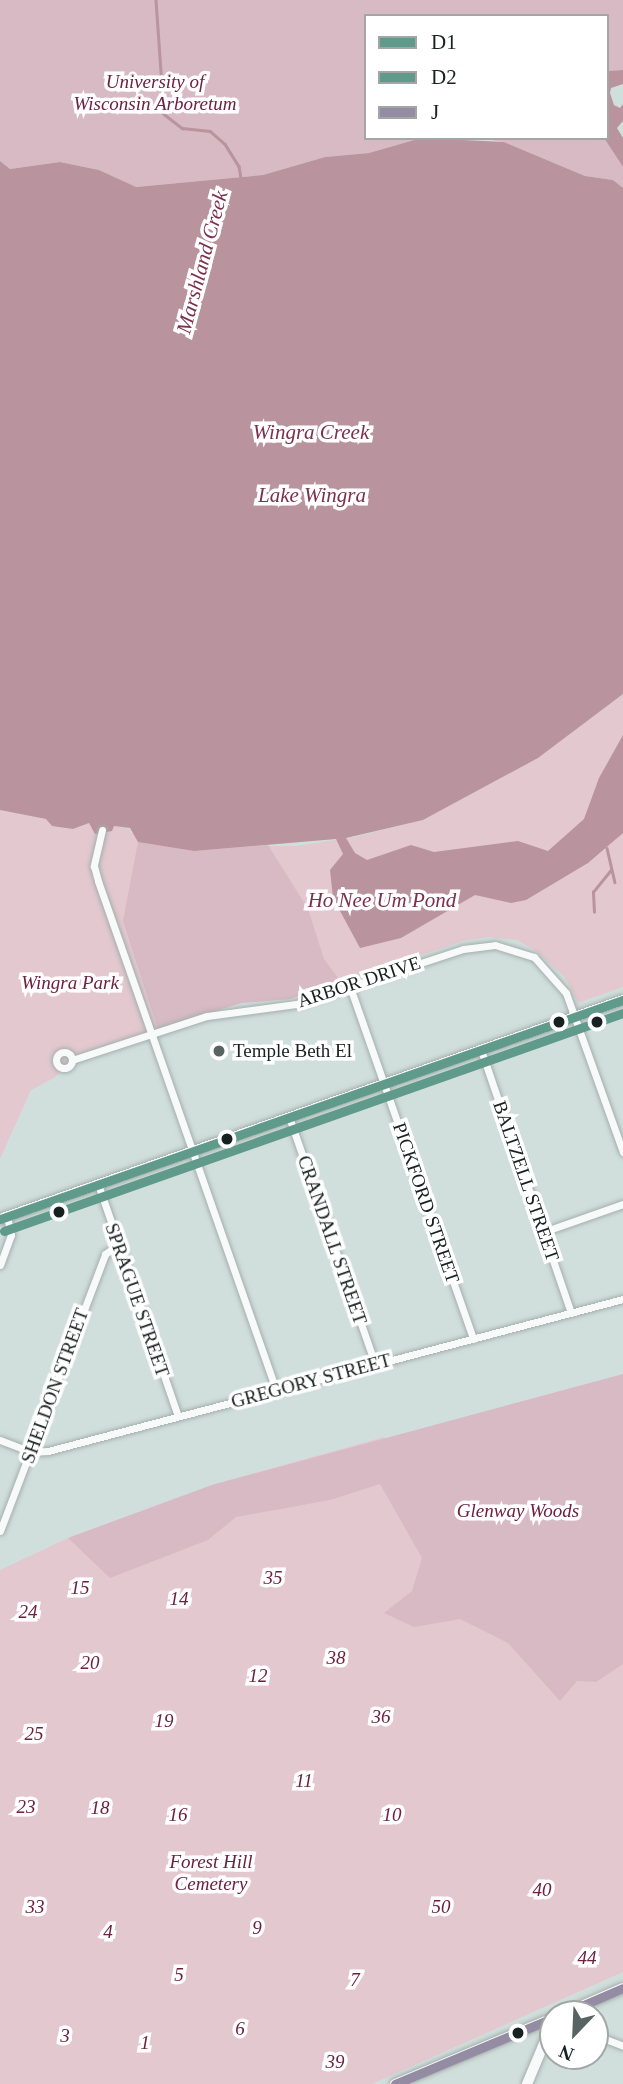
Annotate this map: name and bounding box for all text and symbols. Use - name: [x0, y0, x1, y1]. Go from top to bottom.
- legend: [364, 14, 609, 140]
- text: D1: [431, 30, 457, 54]
- text: D2: [431, 65, 457, 89]
- park label: University of Wisconsin Arboretum: [73, 71, 237, 115]
- text: J: [431, 100, 439, 124]
- water label: Marshland Creek: [171, 188, 233, 336]
- water label: Wingra Creek: [253, 419, 369, 445]
- water label: Lake Wingra: [258, 482, 366, 508]
- water label: Ho Nee Um Pond: [308, 887, 456, 913]
- street label: ARBOR DRIVE: [294, 951, 424, 1013]
- park label: Wingra Park: [21, 972, 119, 994]
- unlabelled marker: [552, 1015, 566, 1029]
- unlabelled marker: [590, 1015, 604, 1029]
- place label: Temple Beth El: [233, 1040, 352, 1062]
- marker: Temple Beth El: [211, 1043, 227, 1059]
- street label: BALTZELL STREET: [488, 1098, 564, 1264]
- street label: PICKFORD STREET: [388, 1120, 464, 1286]
- unlabelled marker: [220, 1132, 234, 1146]
- street label: CRANDALL STREET: [292, 1152, 372, 1328]
- unlabelled marker: [52, 1205, 66, 1219]
- street label: SPRAGUE STREET: [100, 1220, 174, 1380]
- street label: SHELDON STREET: [16, 1305, 94, 1467]
- street label: GREGORY STREET: [228, 1349, 394, 1413]
- park label: Glenway Woods: [457, 1500, 579, 1522]
- park label: 35: [264, 1567, 282, 1589]
- park label: 15: [70, 1577, 90, 1599]
- park label: 14: [170, 1588, 188, 1610]
- park label: 24: [18, 1601, 38, 1623]
- park label: 38: [326, 1647, 346, 1669]
- park label: 20: [80, 1652, 100, 1674]
- park label: 12: [248, 1665, 267, 1687]
- park label: 36: [372, 1706, 390, 1728]
- park label: 19: [154, 1710, 174, 1732]
- park label: 25: [24, 1723, 43, 1745]
- park label: 11: [295, 1770, 313, 1792]
- park label: 23: [16, 1796, 36, 1818]
- park label: 18: [90, 1797, 110, 1819]
- park label: 16: [168, 1804, 188, 1826]
- park label: 10: [382, 1804, 402, 1826]
- park label: Forest Hill Cemetery: [169, 1851, 253, 1895]
- park label: 40: [532, 1879, 552, 1901]
- park label: 33: [26, 1896, 44, 1918]
- park label: 50: [432, 1896, 450, 1918]
- park label: 9: [252, 1917, 262, 1939]
- park label: 4: [103, 1921, 113, 1943]
- park label: 44: [578, 1947, 596, 1969]
- park label: 5: [174, 1964, 184, 1986]
- park label: 7: [350, 1969, 360, 1991]
- north arrow: [539, 2000, 609, 2070]
- park label: 6: [235, 2018, 245, 2040]
- park label: 3: [60, 2025, 70, 2047]
- unlabelled marker: [511, 2026, 525, 2040]
- park label: 1: [140, 2032, 150, 2054]
- text: N: [556, 2041, 577, 2065]
- park label: 39: [326, 2051, 344, 2073]

